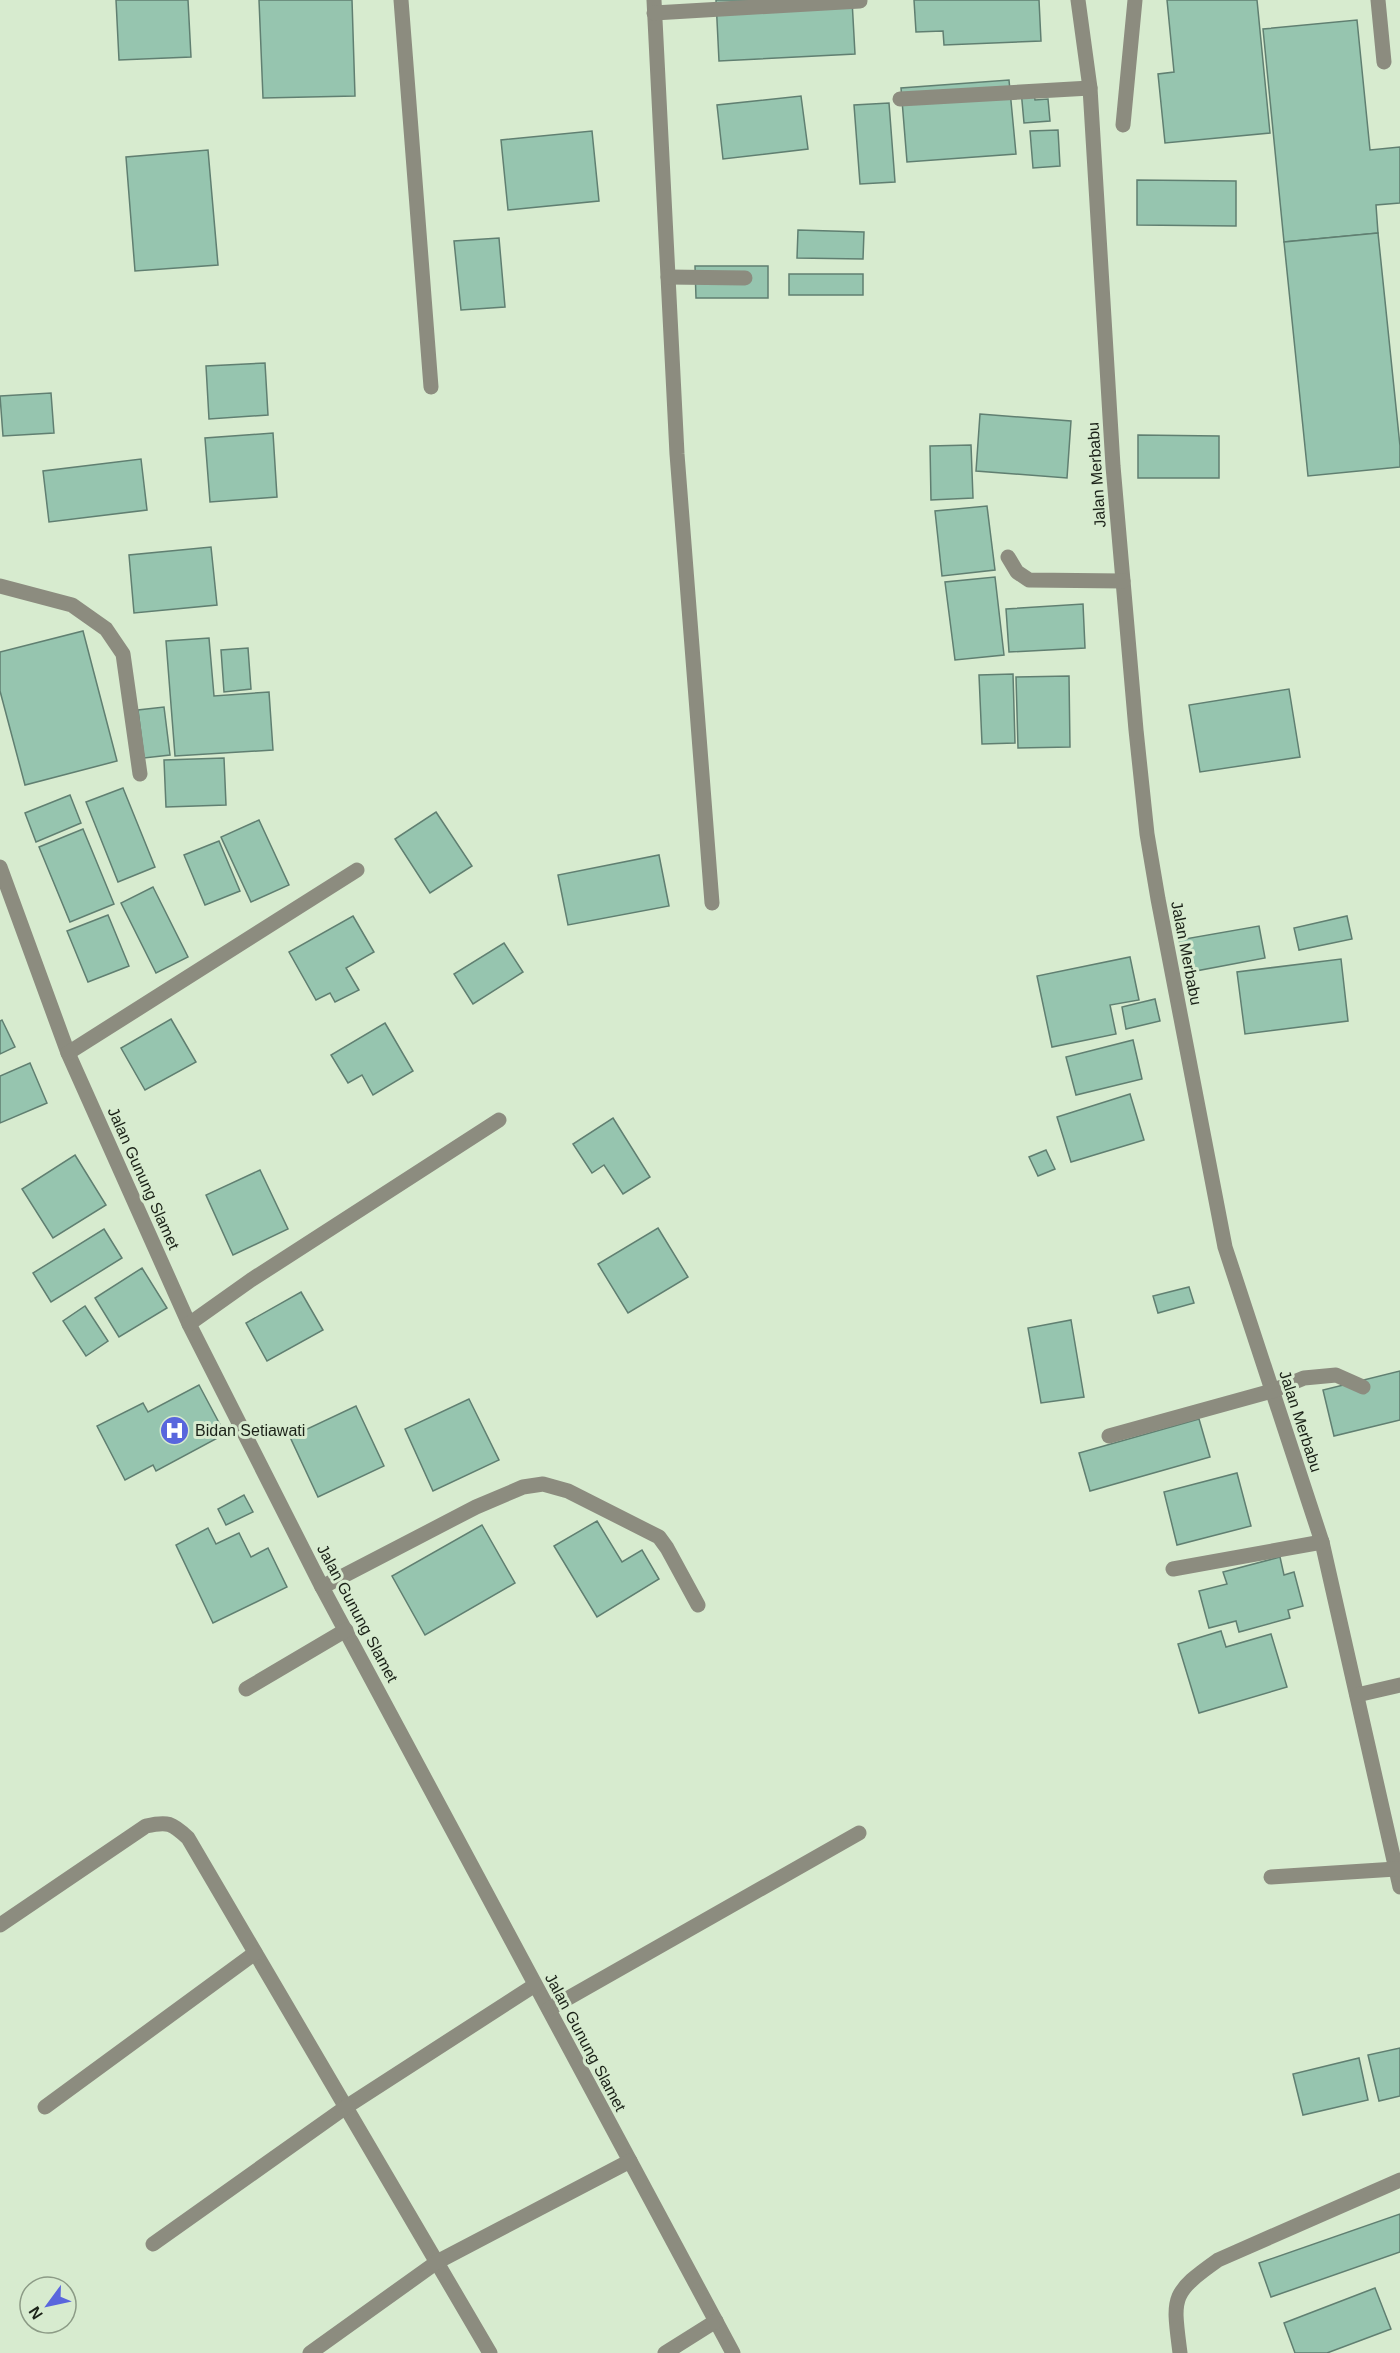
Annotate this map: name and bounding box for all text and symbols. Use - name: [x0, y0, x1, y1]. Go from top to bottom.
- street label: Jalan Merbabu: [1084, 422, 1109, 528]
- street label: Jalan Merbabu: [1168, 900, 1205, 1007]
- street label: Jalan Gunung Slamet: [104, 1104, 183, 1252]
- street label: Jalan Merbabu: [1276, 1368, 1325, 1474]
- hospital icon: Bidan Setiawati: [158, 1414, 190, 1446]
- place label: Bidan Setiawati: [195, 1422, 305, 1439]
- street label: Jalan Gunung Slamet: [314, 1541, 401, 1686]
- street label: Jalan Gunung Slamet: [542, 1970, 629, 2115]
- north arrow: [18, 2275, 78, 2335]
- text: N: [26, 2303, 46, 2322]

